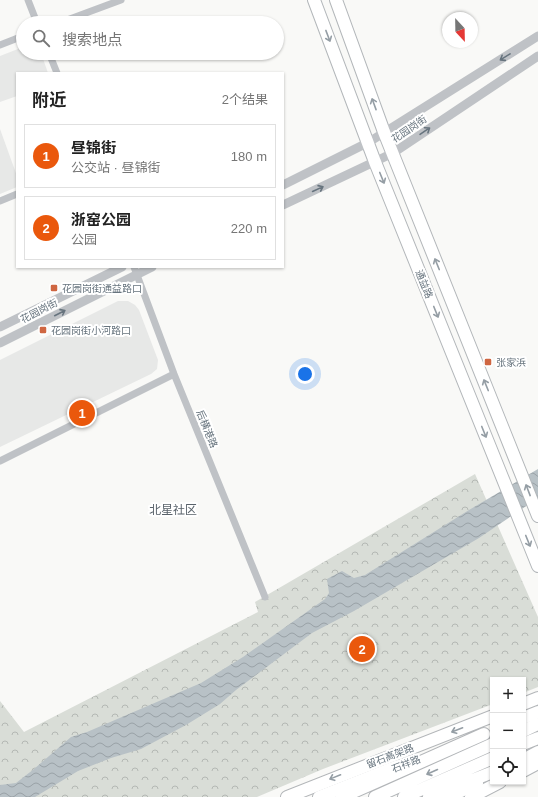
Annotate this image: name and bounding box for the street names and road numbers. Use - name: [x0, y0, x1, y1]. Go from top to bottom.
- street label: 花园岗街: [389, 113, 429, 145]
- street label: 通益路: [413, 268, 435, 300]
- street label: 花园岗街: [19, 297, 59, 325]
- street label: 后横港路: [194, 408, 220, 450]
- street label: 留石高架路: [365, 742, 415, 770]
- street label: 石祥路: [390, 753, 422, 775]

